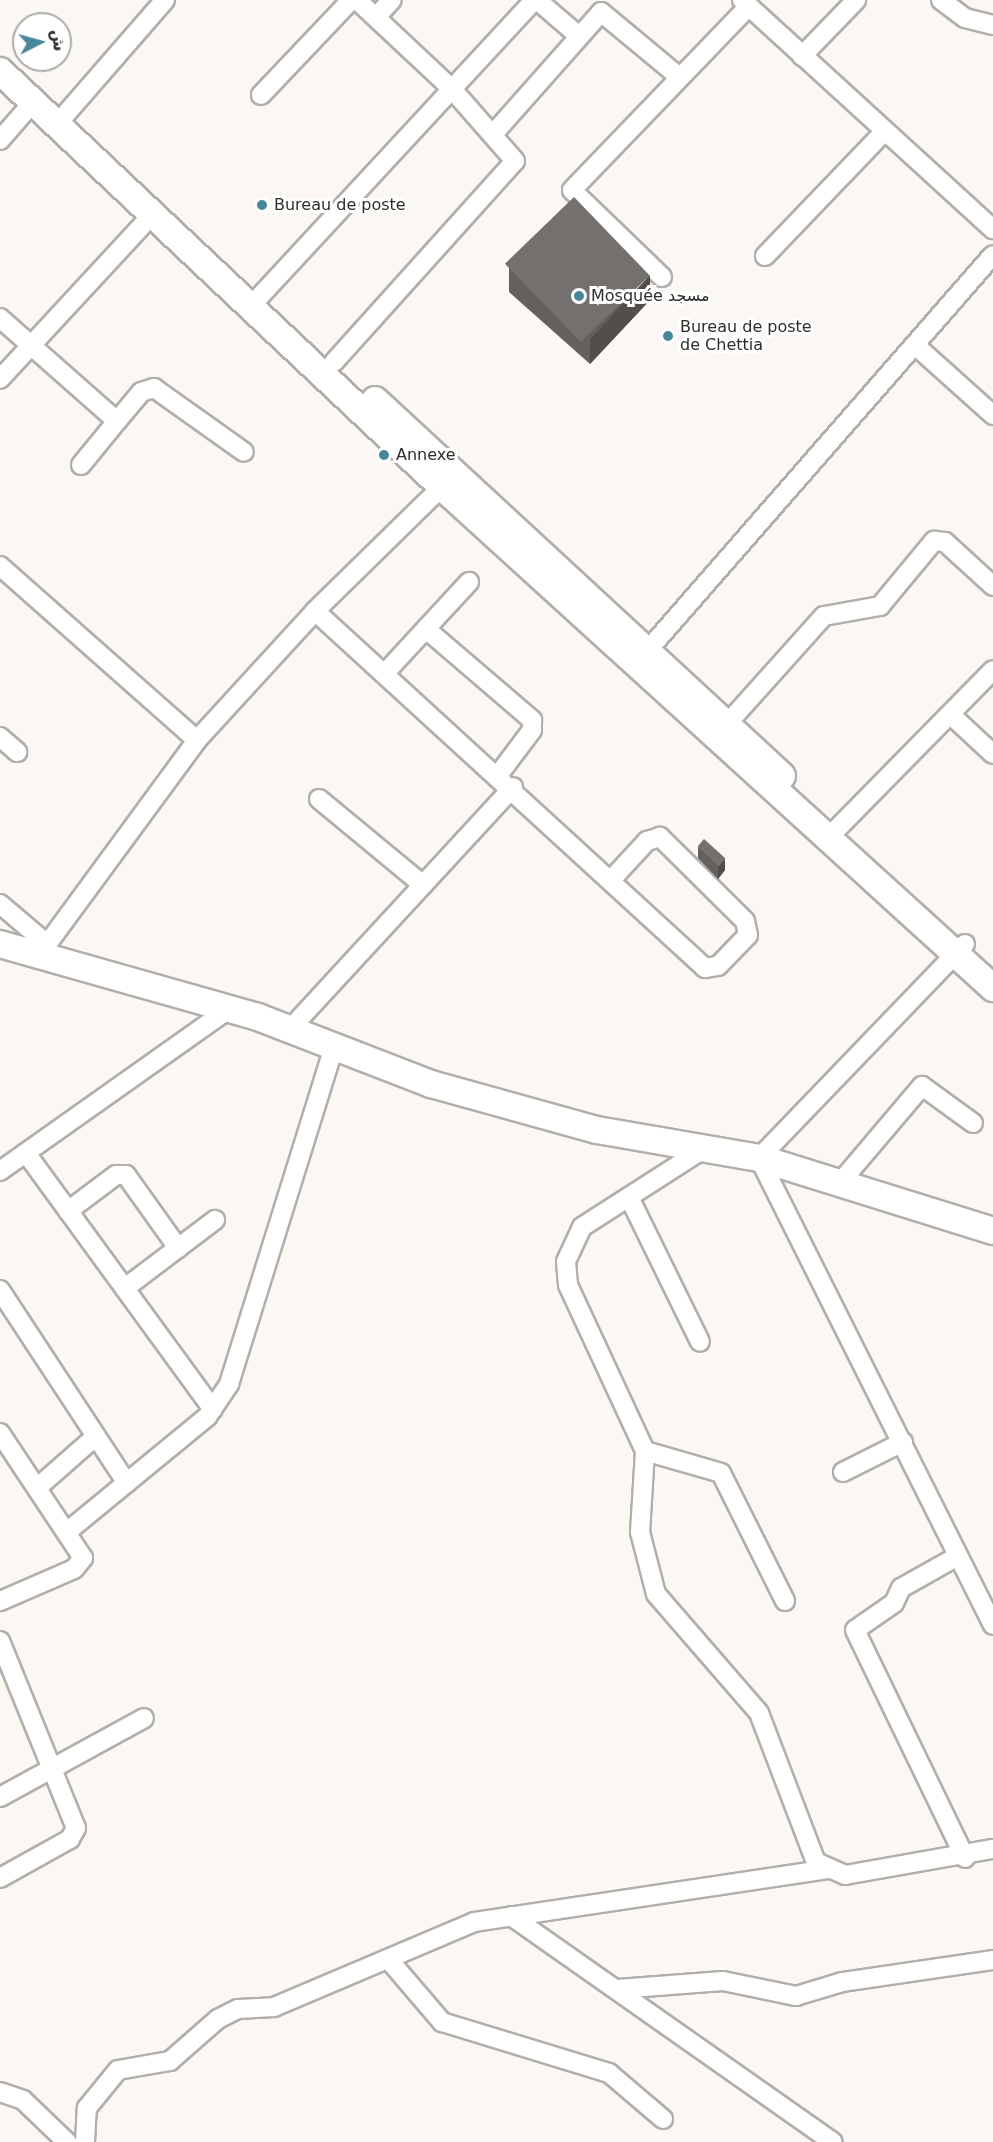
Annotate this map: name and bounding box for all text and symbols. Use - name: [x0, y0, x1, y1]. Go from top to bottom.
- north arrow: [12, 12, 72, 72]
- text: ش: [48, 28, 69, 52]
- place label: Bureau de poste: [274, 195, 406, 215]
- marker: Bureau de poste: [255, 198, 269, 212]
- place label: Mosquée مسجد: [591, 286, 710, 306]
- marker: Mosquée مسجد: [572, 289, 586, 303]
- place label: Bureau de poste de Chettia: [680, 317, 812, 355]
- marker: Bureau de poste de Chettia: [661, 329, 675, 343]
- place label: Annexe: [396, 445, 456, 465]
- marker: Annexe: [377, 448, 391, 462]

